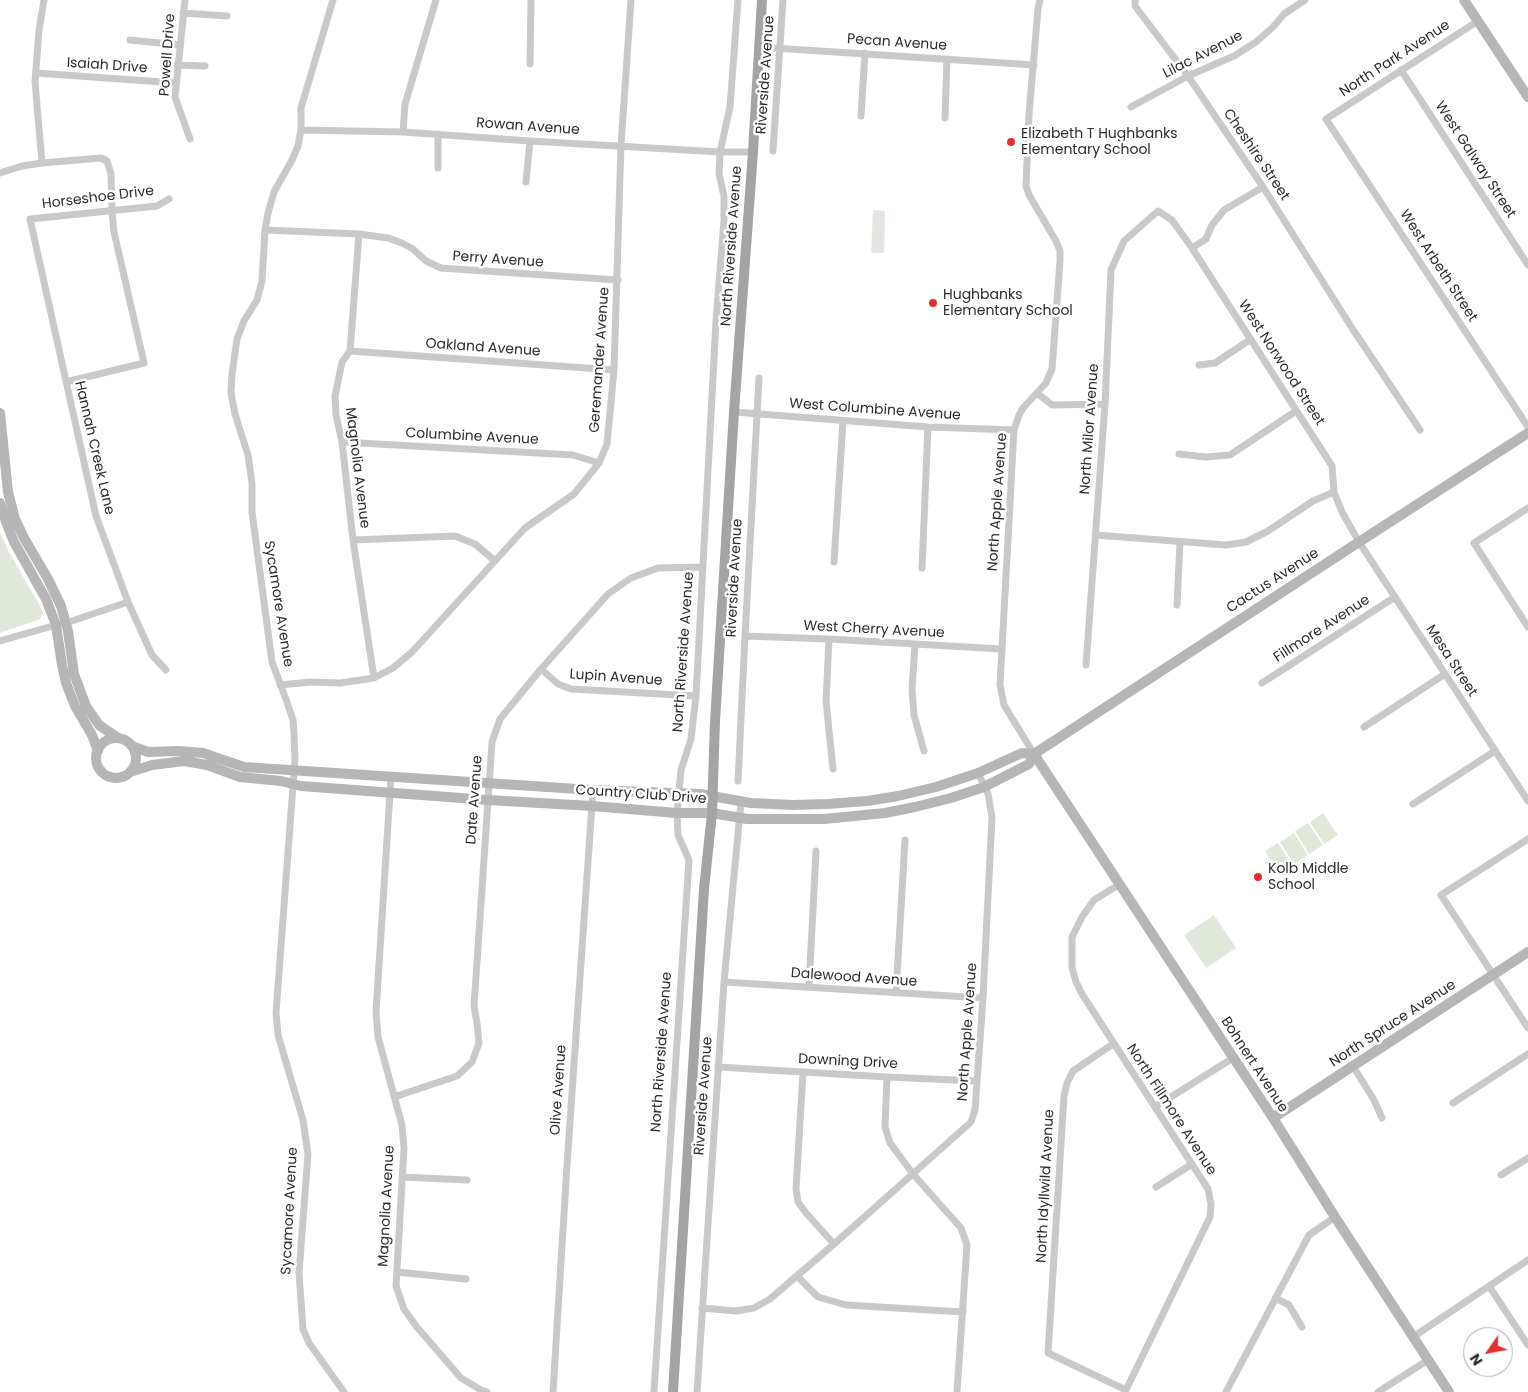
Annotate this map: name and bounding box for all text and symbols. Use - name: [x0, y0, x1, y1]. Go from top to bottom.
- street label: Powell Drive: [157, 13, 179, 97]
- street label: Riverside Avenue: [753, 15, 779, 135]
- street label: North Park Avenue: [1337, 17, 1453, 101]
- street label: Lilac Avenue: [1160, 28, 1246, 82]
- street label: Pecan Avenue: [847, 31, 947, 55]
- street label: Isaiah Drive: [66, 55, 148, 77]
- street label: West Galway Street: [1431, 98, 1519, 222]
- street label: Cheshire Street: [1219, 106, 1293, 204]
- street label: Rowan Avenue: [476, 115, 580, 139]
- place label: Elizabeth T Hughbanks Elementary School: [1021, 126, 1178, 158]
- marker: Elizabeth T Hughbanks Elementary School: [1005, 136, 1017, 148]
- street label: North Riverside Avenue: [718, 165, 746, 327]
- street label: Horseshoe Drive: [41, 183, 155, 213]
- street label: West Arbeth Street: [1396, 207, 1480, 325]
- street label: Perry Avenue: [452, 248, 544, 272]
- street label: Geremander Avenue: [587, 287, 613, 433]
- place label: Hughbanks Elementary School: [943, 287, 1073, 320]
- marker: Hughbanks Elementary School: [927, 297, 939, 309]
- street label: West Norwood Street: [1234, 297, 1328, 429]
- street label: Oakland Avenue: [425, 336, 541, 360]
- street label: North Milor Avenue: [1077, 363, 1103, 495]
- street label: Hannah Creek Lane: [70, 380, 118, 516]
- street label: West Columbine Avenue: [789, 396, 961, 424]
- street label: Magnolia Avenue: [341, 407, 373, 529]
- street label: Columbine Avenue: [405, 425, 539, 449]
- street label: North Apple Avenue: [985, 432, 1011, 572]
- street label: Riverside Avenue: [723, 518, 747, 638]
- street label: Sycamore Avenue: [260, 540, 296, 668]
- street label: Cactus Avenue: [1224, 545, 1322, 617]
- street label: North Riverside Avenue: [670, 571, 698, 733]
- street label: Fillmore Avenue: [1271, 592, 1373, 666]
- street label: West Cherry Avenue: [803, 618, 945, 642]
- street label: Mesa Street: [1422, 622, 1480, 700]
- street label: Lupin Avenue: [569, 666, 663, 690]
- street label: Date Avenue: [464, 755, 486, 845]
- street label: Country Club Drive: [575, 782, 707, 808]
- place label: Kolb Middle School: [1268, 861, 1349, 894]
- marker: Kolb Middle School: [1252, 871, 1264, 883]
- street label: North Apple Avenue: [955, 962, 981, 1102]
- street label: Dalewood Avenue: [790, 965, 918, 991]
- street label: North Riverside Avenue: [648, 971, 676, 1133]
- street label: North Spruce Avenue: [1327, 977, 1459, 1071]
- street label: Bohnert Avenue: [1217, 1014, 1291, 1116]
- street label: Riverside Avenue: [691, 1036, 717, 1156]
- street label: North Fillmore Avenue: [1122, 1041, 1220, 1179]
- street label: Olive Avenue: [547, 1044, 571, 1136]
- street label: Downing Drive: [798, 1051, 898, 1073]
- street label: North Idyllwild Avenue: [1034, 1109, 1058, 1263]
- street label: Magnolia Avenue: [375, 1145, 399, 1267]
- street label: Sycamore Avenue: [278, 1147, 302, 1275]
- north arrow: [1463, 1327, 1513, 1377]
- text: N: [1465, 1350, 1488, 1369]

